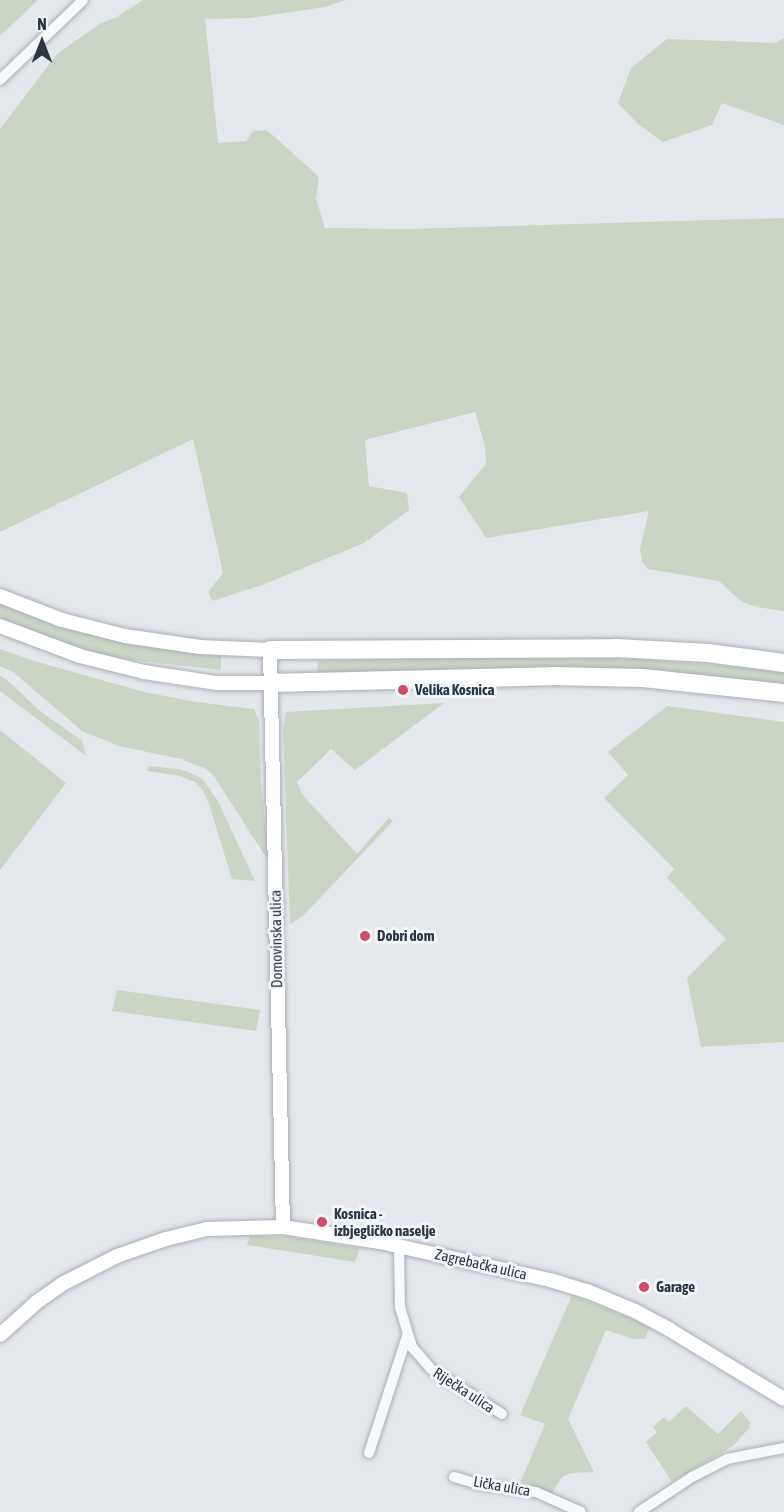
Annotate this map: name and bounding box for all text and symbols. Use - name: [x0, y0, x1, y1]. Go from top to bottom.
- north arrow: [12, 12, 72, 72]
- text: N: [37, 15, 47, 33]
- place label: Velika Kosnica: [415, 681, 494, 699]
- marker: Velika Kosnica: [396, 683, 410, 697]
- street label: Domovinska ulica: [266, 890, 286, 988]
- place label: Dobri dom: [377, 927, 434, 945]
- marker: Dobri dom: [358, 929, 372, 943]
- place label: Kosnica - izbjegličko naselje: [334, 1204, 436, 1239]
- marker: Kosnica - izbjegličko naselje: [315, 1215, 329, 1229]
- street label: Zagrebačka ulica: [433, 1245, 529, 1283]
- place label: Garage: [656, 1278, 695, 1296]
- marker: Garage: [637, 1280, 651, 1294]
- street label: Riječka ulica: [430, 1364, 498, 1416]
- street label: Lička ulica: [472, 1472, 532, 1500]

